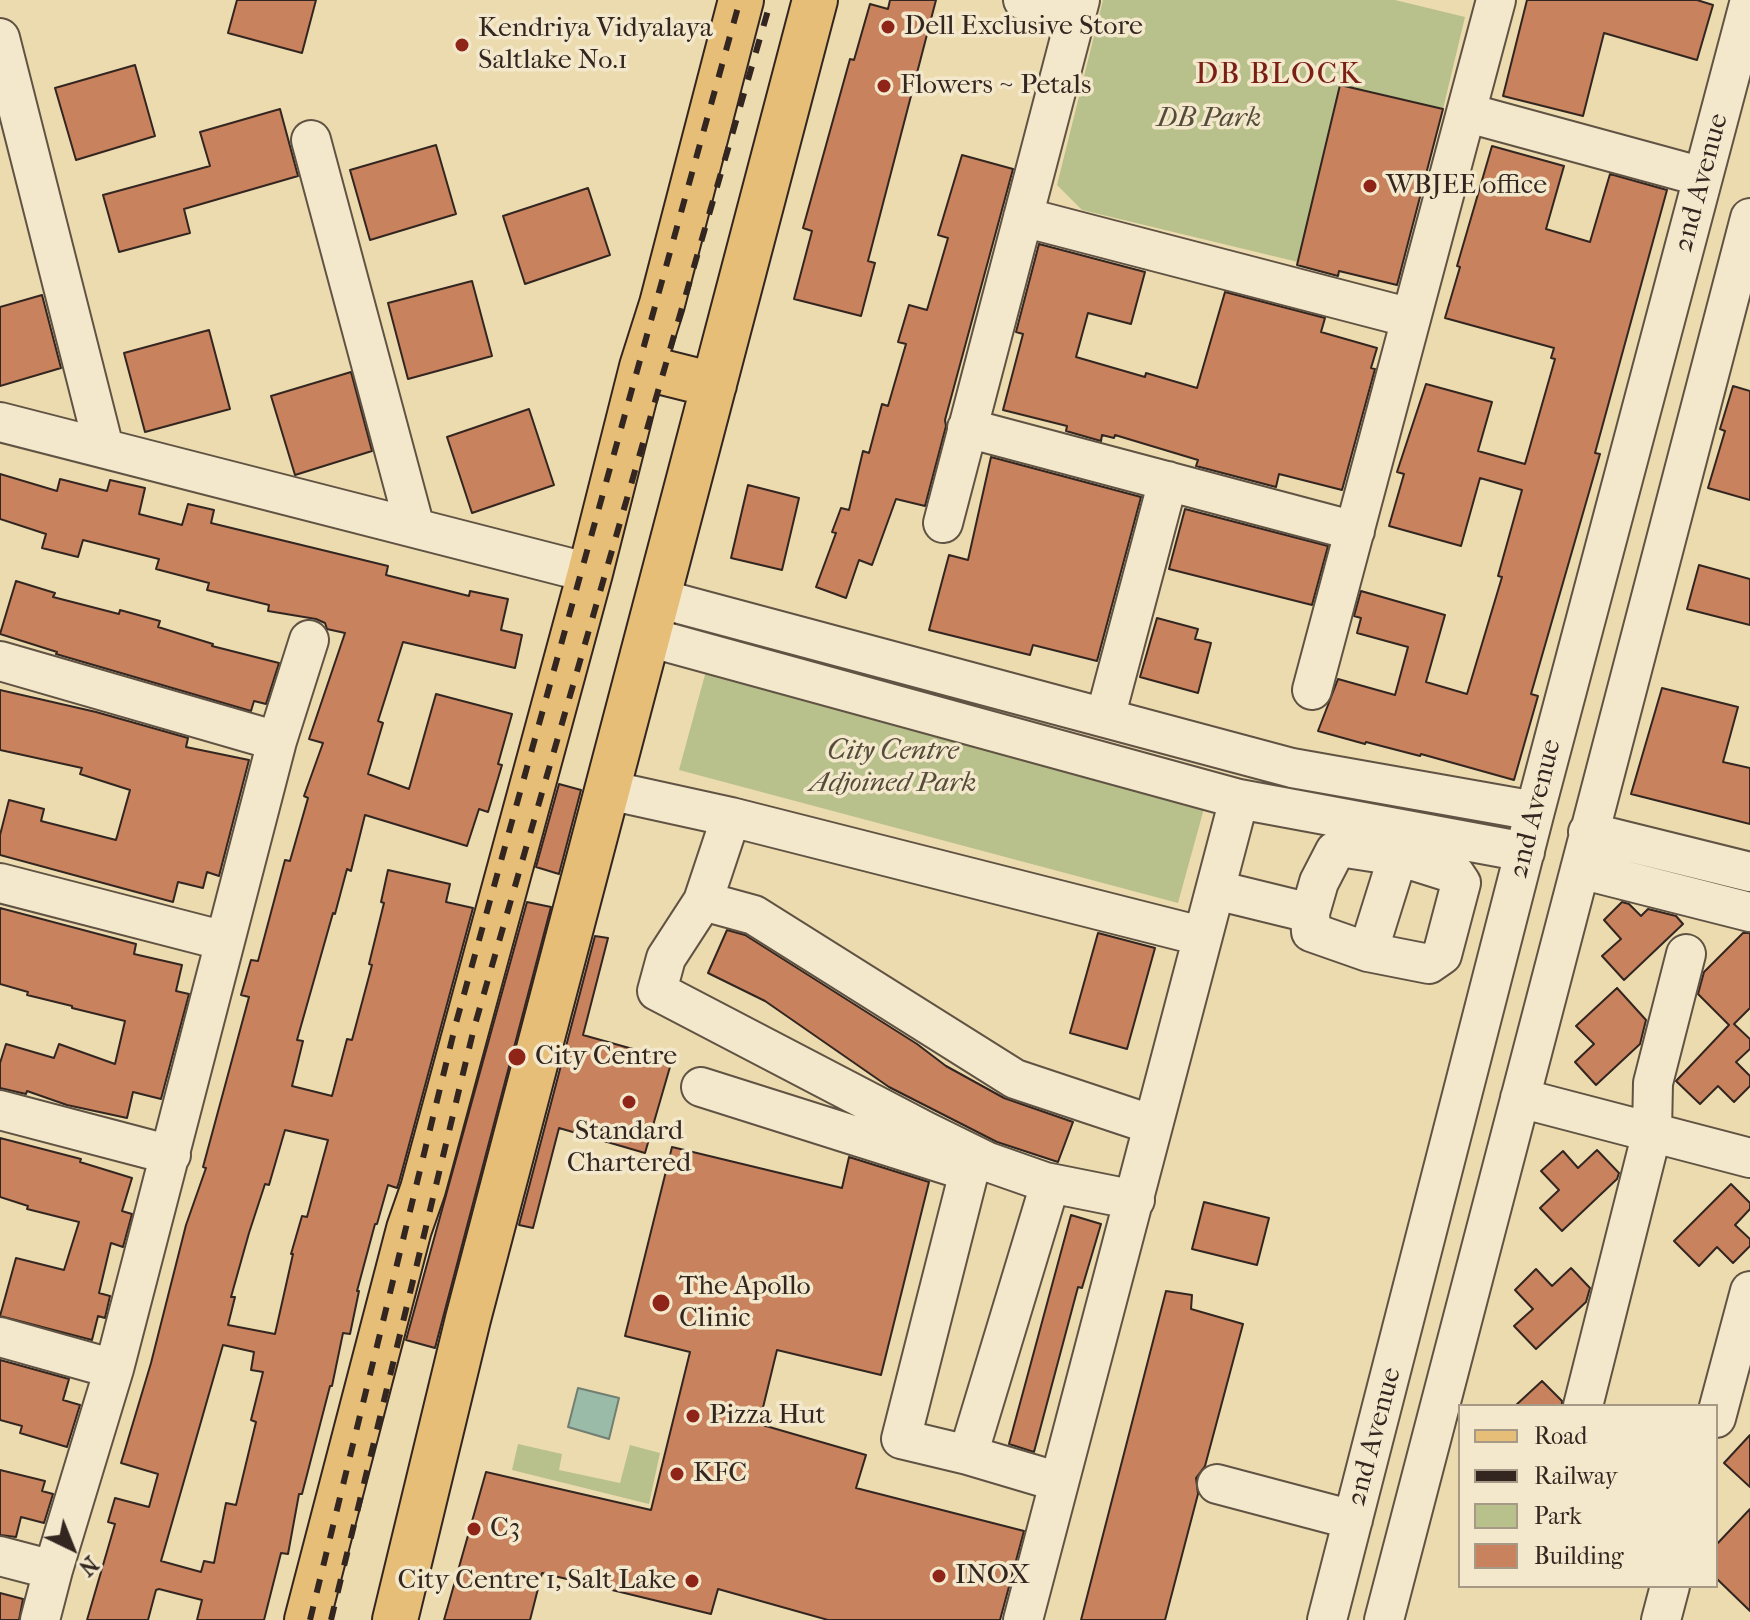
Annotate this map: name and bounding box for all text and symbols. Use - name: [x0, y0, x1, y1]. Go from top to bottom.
- place label: Dell Exclusive Store: [904, 10, 1143, 44]
- place label: Kendriya Vidyalaya Saltlake No.1: [478, 12, 713, 78]
- marker: Dell Exclusive Store: [879, 18, 897, 36]
- marker: Kendriya Vidyalaya Saltlake No.1: [453, 36, 471, 54]
- district label: DB BLOCK: [1195, 58, 1363, 94]
- place label: Flowers ~ Petals: [900, 69, 1091, 103]
- marker: Flowers ~ Petals: [875, 77, 893, 95]
- park label: DB Park: [1157, 102, 1261, 136]
- street label: 2nd Avenue: [1667, 110, 1737, 256]
- place label: WBJEE office: [1386, 169, 1547, 203]
- marker: WBJEE office: [1361, 177, 1379, 195]
- park label: City Centre Adjoined Park: [810, 735, 976, 801]
- street label: 2nd Avenue: [1503, 736, 1569, 882]
- place label: City Centre: [535, 1040, 677, 1074]
- marker: City Centre: [506, 1046, 528, 1068]
- marker: Standard Chartered: [620, 1093, 638, 1111]
- place label: Standard Chartered: [567, 1115, 691, 1181]
- place label: The Apollo Clinic: [679, 1270, 811, 1336]
- marker: The Apollo Clinic: [650, 1292, 672, 1314]
- street label: 2nd Avenue: [1340, 1364, 1410, 1510]
- place label: Pizza Hut: [709, 1399, 825, 1433]
- legend: [1458, 1404, 1718, 1588]
- marker: Pizza Hut: [684, 1407, 702, 1425]
- text: Road: [1534, 1422, 1587, 1450]
- place label: KFC: [693, 1457, 747, 1491]
- text: Railway: [1534, 1462, 1617, 1490]
- marker: KFC: [668, 1465, 686, 1483]
- text: Park: [1534, 1502, 1582, 1530]
- north arrow: [32, 1508, 112, 1588]
- place label: C3: [490, 1512, 520, 1546]
- marker: C3: [465, 1520, 483, 1538]
- text: Building: [1534, 1542, 1624, 1570]
- text: N: [73, 1550, 103, 1581]
- place label: INOX: [955, 1559, 1030, 1593]
- place label: City Centre 1, Salt Lake: [397, 1564, 676, 1598]
- marker: INOX: [930, 1567, 948, 1585]
- marker: City Centre 1, Salt Lake: [683, 1572, 701, 1590]

